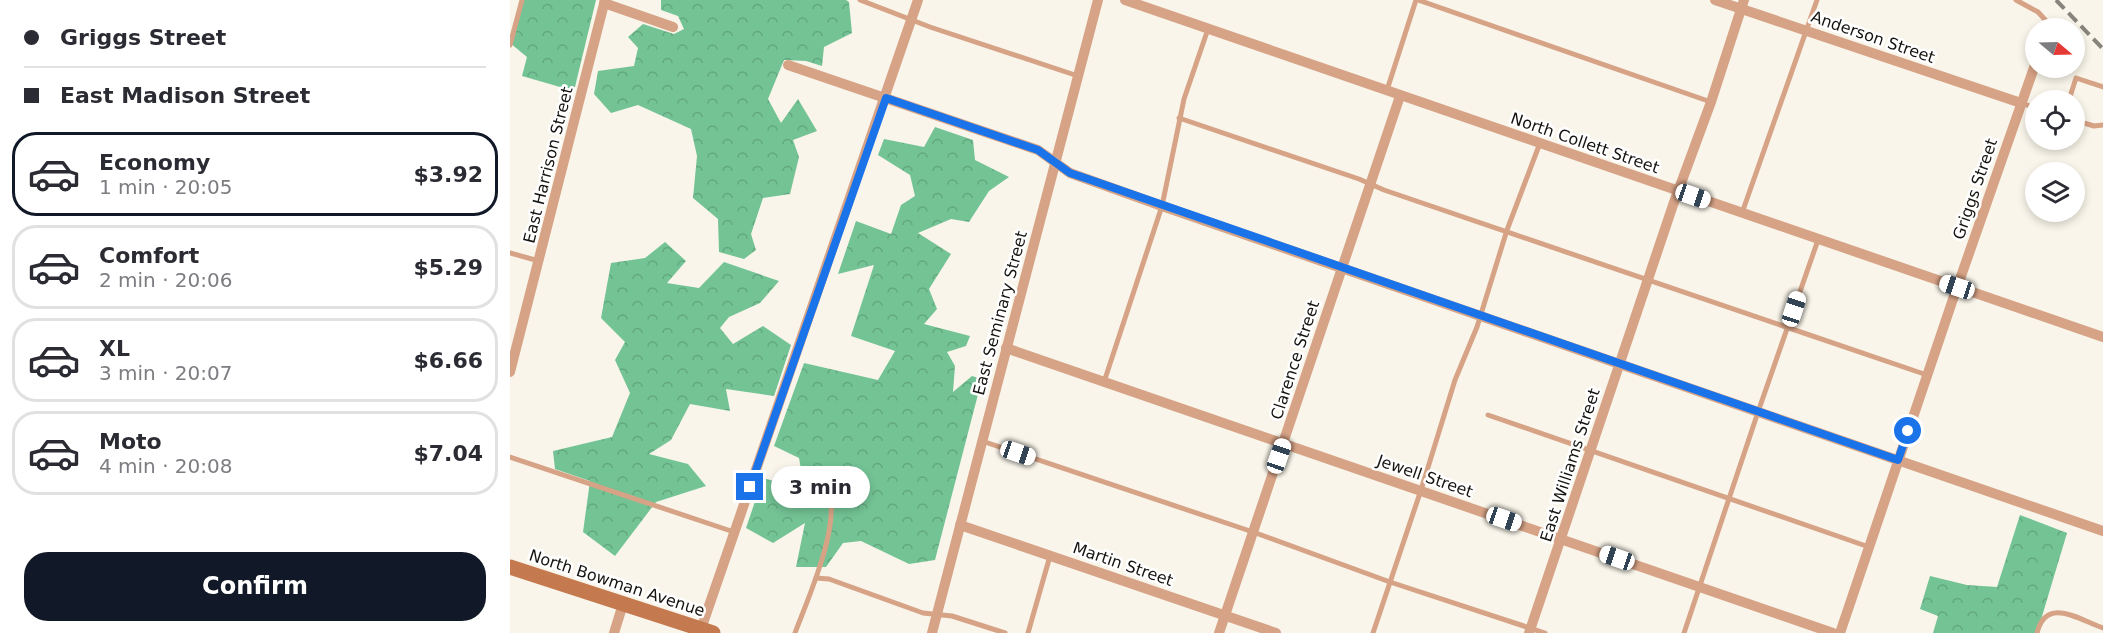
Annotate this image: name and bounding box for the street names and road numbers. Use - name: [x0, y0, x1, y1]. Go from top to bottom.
- street label: Anderson Street: [1809, 7, 1937, 67]
- street label: East Harrison Street: [519, 85, 577, 245]
- street label: North Collett Street: [1508, 109, 1662, 177]
- street label: Griggs Street: [1949, 136, 2001, 242]
- street label: East Seminary Street: [969, 229, 1031, 397]
- street label: Clarence Street: [1267, 298, 1323, 422]
- street label: East Williams Street: [1536, 386, 1604, 544]
- street label: Jewell Street: [1374, 450, 1475, 501]
- street label: Martin Street: [1070, 538, 1176, 590]
- street label: North Bowman Avenue: [527, 546, 707, 620]

